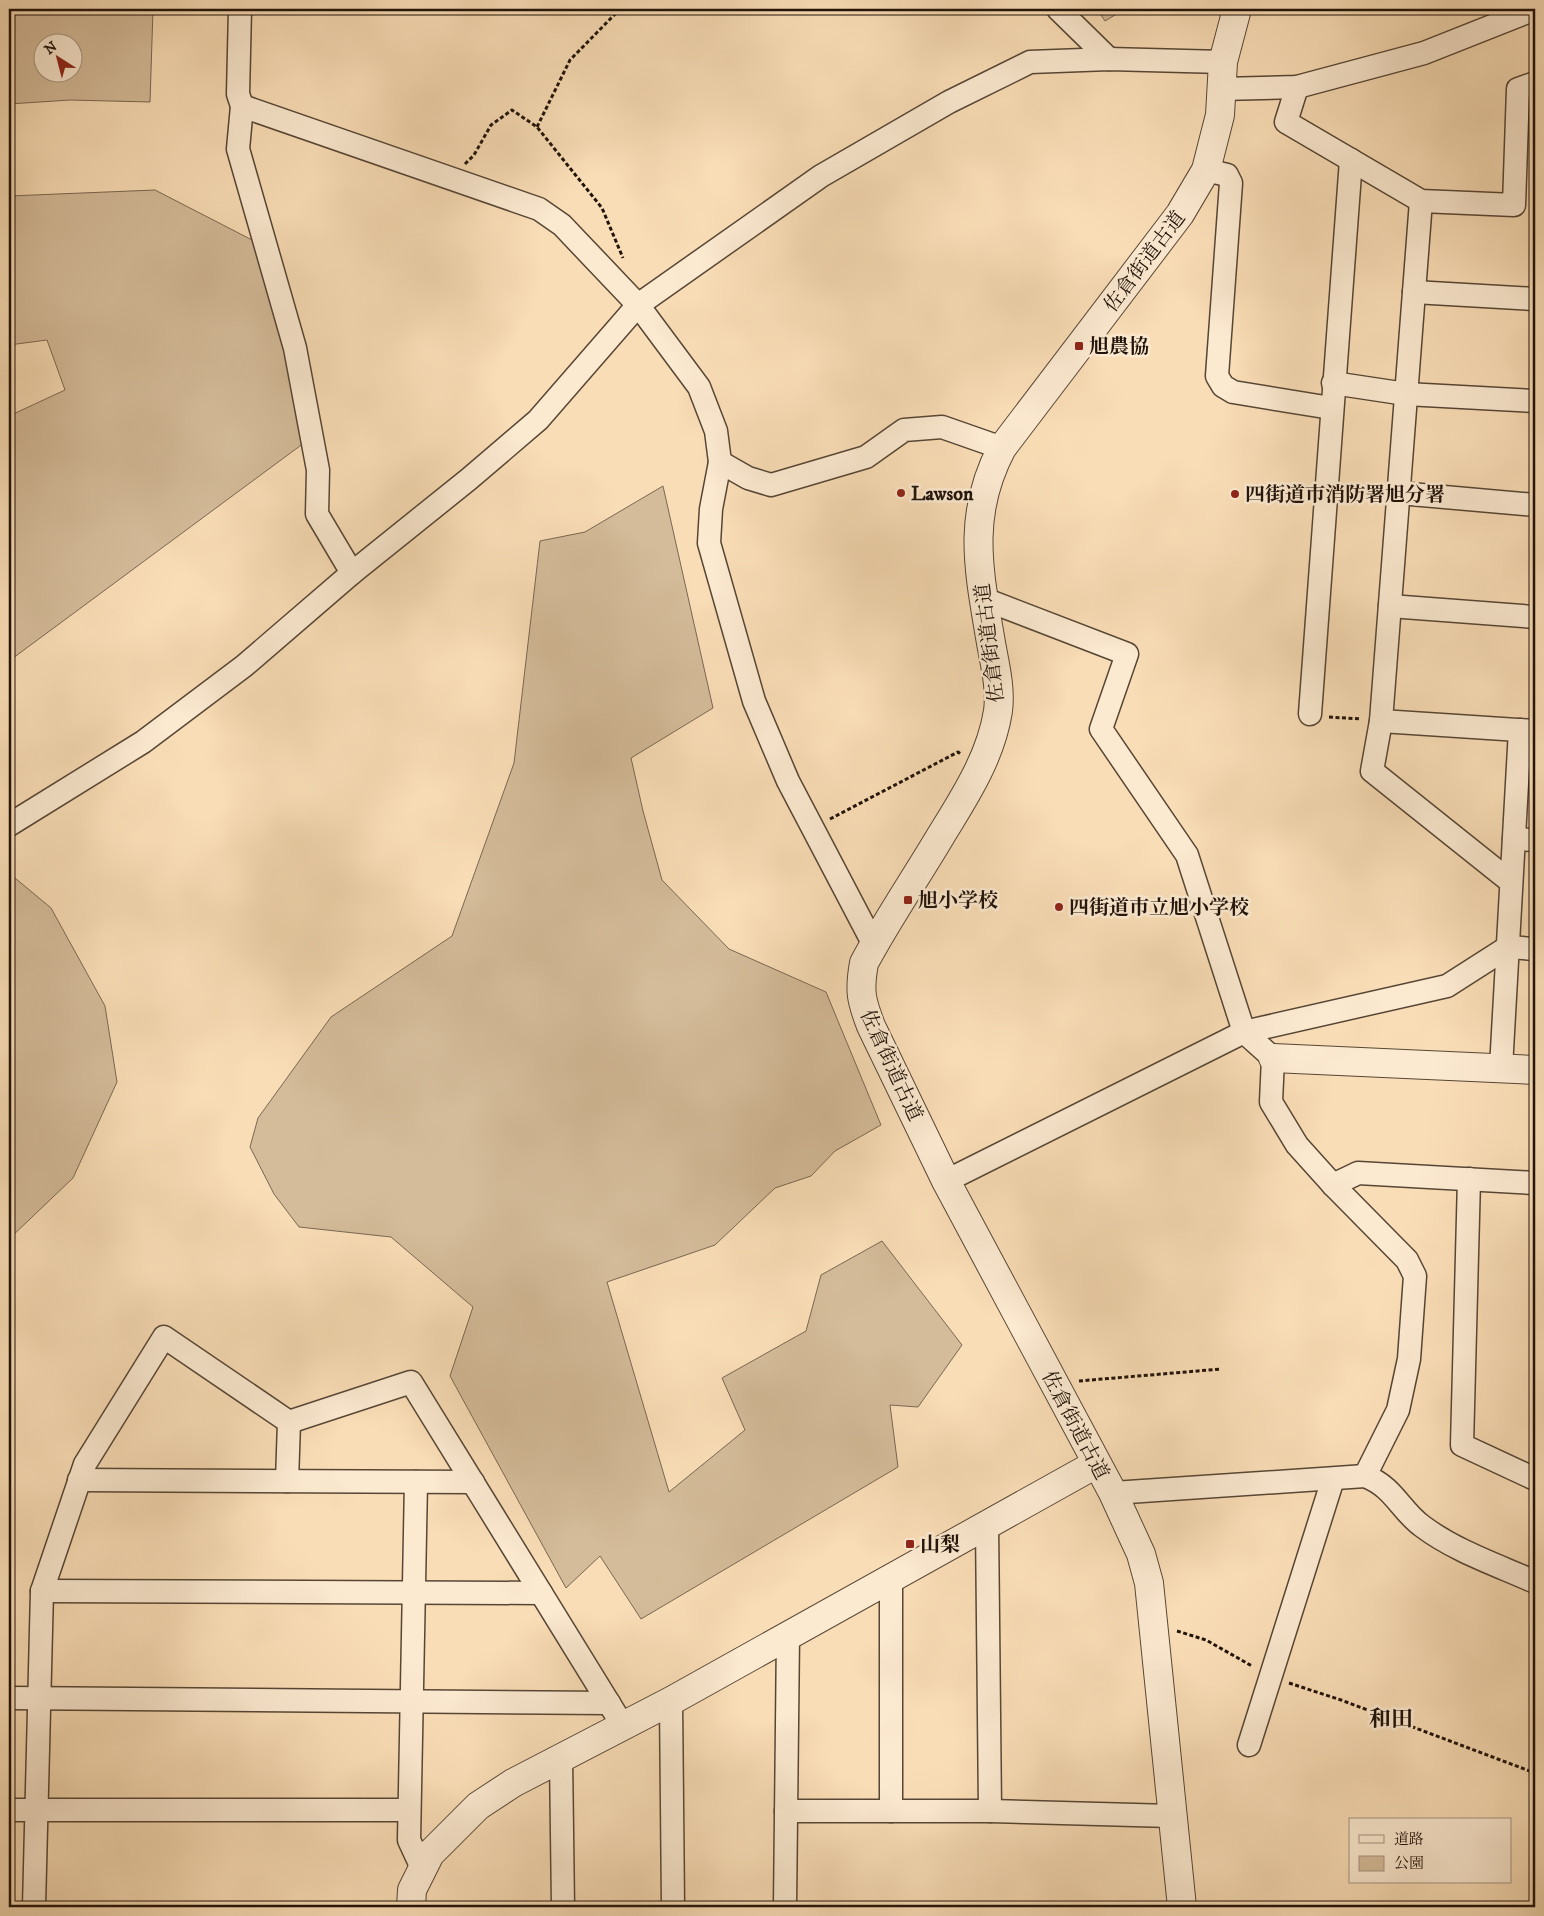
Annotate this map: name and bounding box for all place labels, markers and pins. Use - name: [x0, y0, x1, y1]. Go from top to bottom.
- place label: 旭農協: [1089, 335, 1149, 360]
- marker: 旭農協: [1073, 340, 1085, 352]
- place label: Lawson: [911, 482, 974, 507]
- place label: 四街道市消防署旭分署: [1245, 483, 1445, 508]
- marker: Lawson: [895, 487, 907, 499]
- marker: 四街道市消防署旭分署: [1229, 488, 1241, 500]
- place label: 旭小学校: [918, 889, 998, 914]
- marker: 旭小学校: [902, 894, 914, 906]
- place label: 四街道市立旭小学校: [1069, 896, 1249, 921]
- marker: 四街道市立旭小学校: [1053, 901, 1065, 913]
- place label: 山梨: [920, 1533, 960, 1558]
- marker: 山梨: [904, 1538, 916, 1550]

